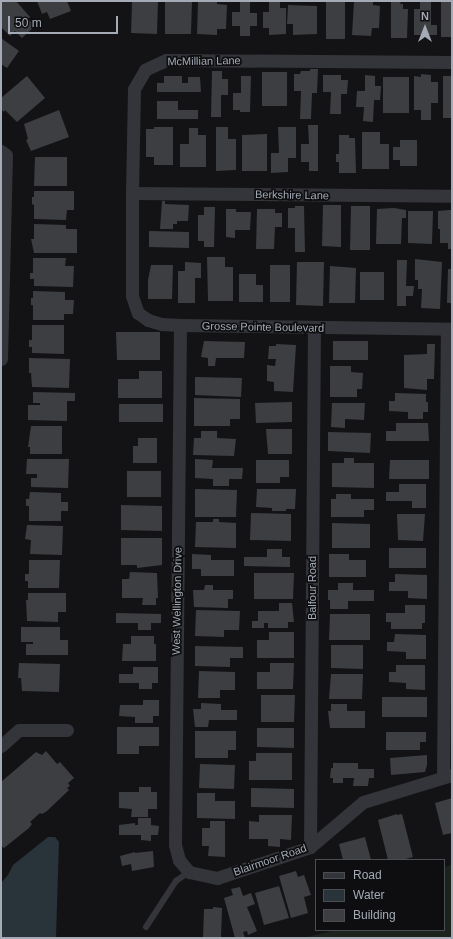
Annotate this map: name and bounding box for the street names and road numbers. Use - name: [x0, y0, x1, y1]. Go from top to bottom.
- street label: McMillian Lane: [167, 54, 241, 68]
- street label: Berkshire Lane: [255, 188, 329, 202]
- street label: Grosse Pointe Boulevard: [202, 319, 324, 335]
- street label: West Wellington Drive: [169, 547, 185, 655]
- street label: Balfour Road: [305, 556, 319, 620]
- street label: Blairmoor Road: [232, 841, 308, 879]

